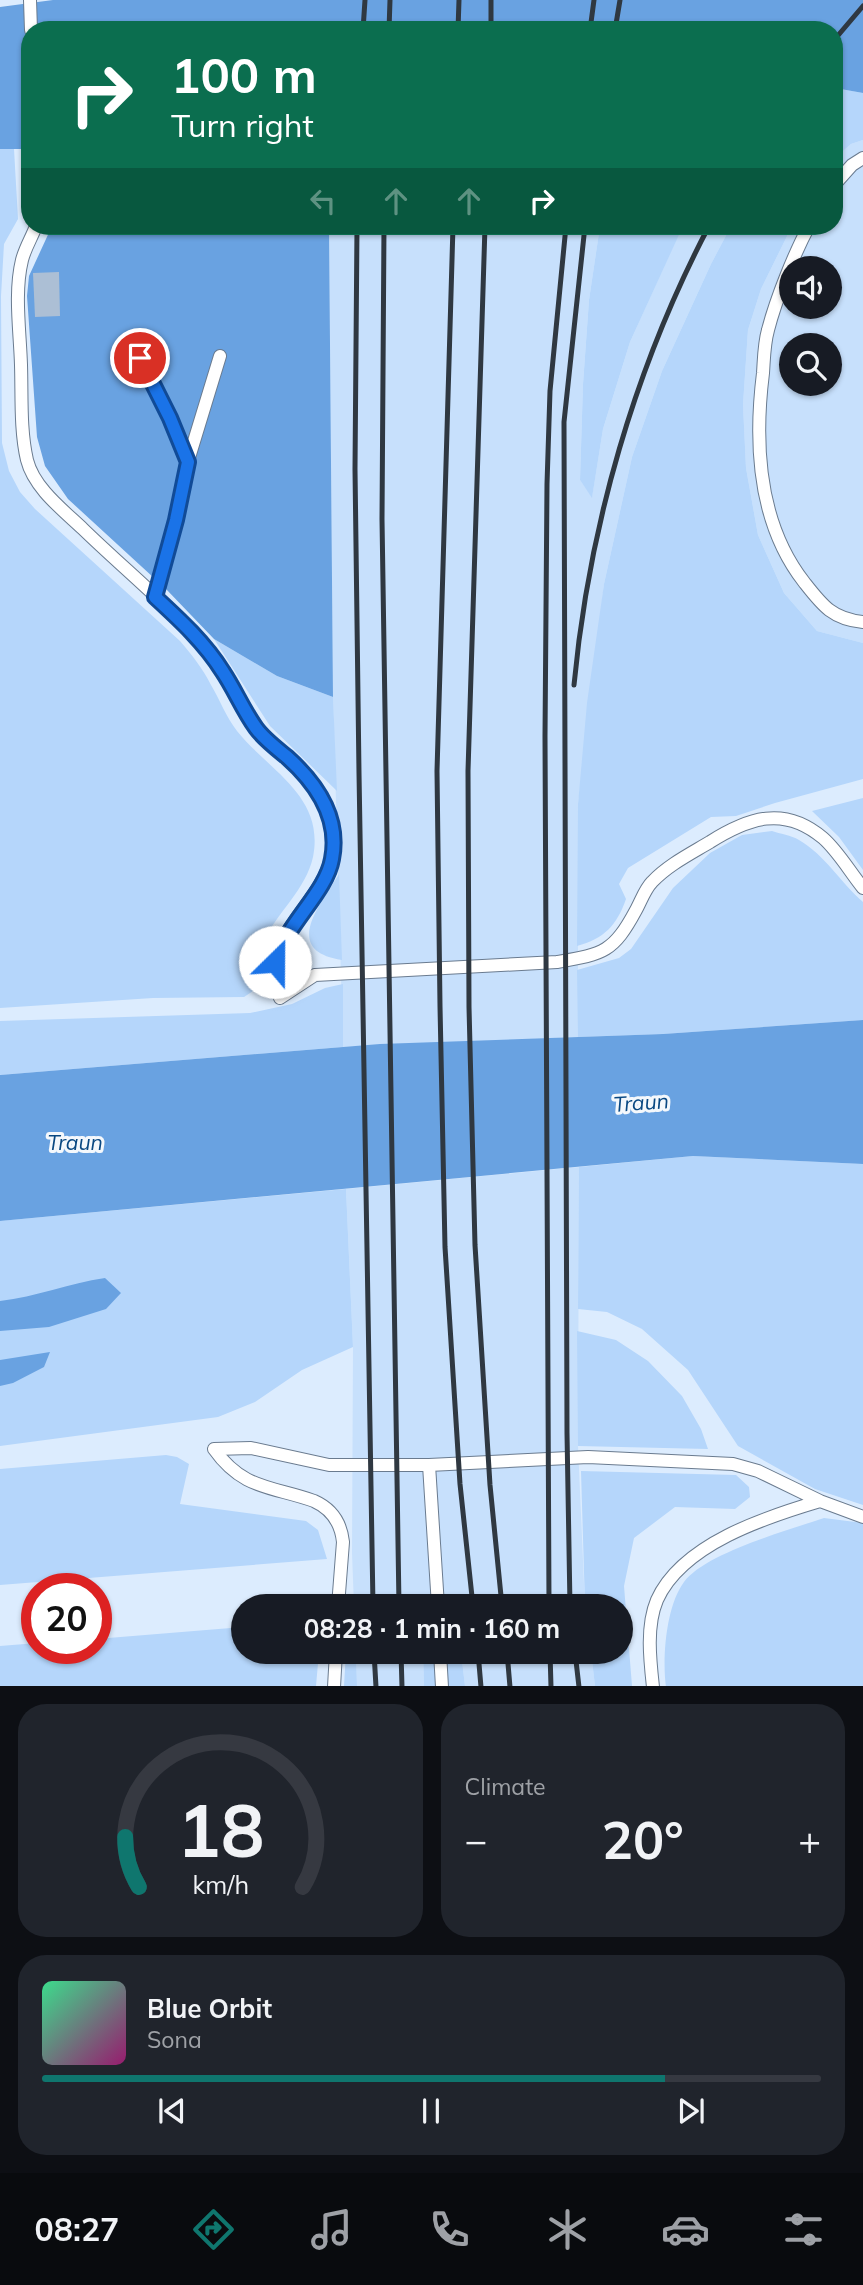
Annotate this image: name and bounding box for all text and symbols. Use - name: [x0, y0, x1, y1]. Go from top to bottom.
- text: 100 m: [171, 44, 317, 105]
- icon: right: [56, 49, 147, 140]
- text: Turn right: [171, 105, 314, 145]
- icon: left: [304, 182, 342, 220]
- icon: ahead: [377, 182, 415, 220]
- icon: ahead: [450, 182, 488, 220]
- icon: right: [523, 182, 561, 220]
- map controls: [779, 256, 842, 396]
- button: sound: [779, 256, 842, 319]
- pin: [110, 328, 170, 388]
- button: search: [779, 333, 842, 396]
- icon: arrive: [121, 339, 159, 377]
- position arrow: [238, 925, 312, 999]
- water label: Traun: [612, 1087, 670, 1117]
- water label: Traun: [47, 1129, 103, 1155]
- speed limit sign: 20: [21, 1573, 112, 1664]
- text: 08:28 · 1 min · 160 m: [304, 1612, 560, 1645]
- text: Climate: [465, 1772, 546, 1801]
- text: 18: [177, 1784, 264, 1875]
- text: 20°: [602, 1807, 684, 1872]
- text: −: [465, 1816, 487, 1864]
- text: +: [798, 1816, 821, 1864]
- text: km/h: [192, 1868, 249, 1899]
- text: Blue Orbit: [147, 1992, 272, 2025]
- text: Sona: [147, 2025, 202, 2054]
- icon: previous: [153, 2092, 191, 2130]
- icon: pause: [412, 2092, 450, 2130]
- icon: next: [672, 2092, 710, 2130]
- icon: directions: [189, 2205, 238, 2254]
- icon: music: [307, 2205, 356, 2254]
- icon: phone: [425, 2205, 474, 2254]
- icon: climate: [543, 2205, 592, 2254]
- icon: car: [661, 2205, 710, 2254]
- icon: filters: [779, 2205, 828, 2254]
- text: 08:27: [35, 2209, 119, 2249]

